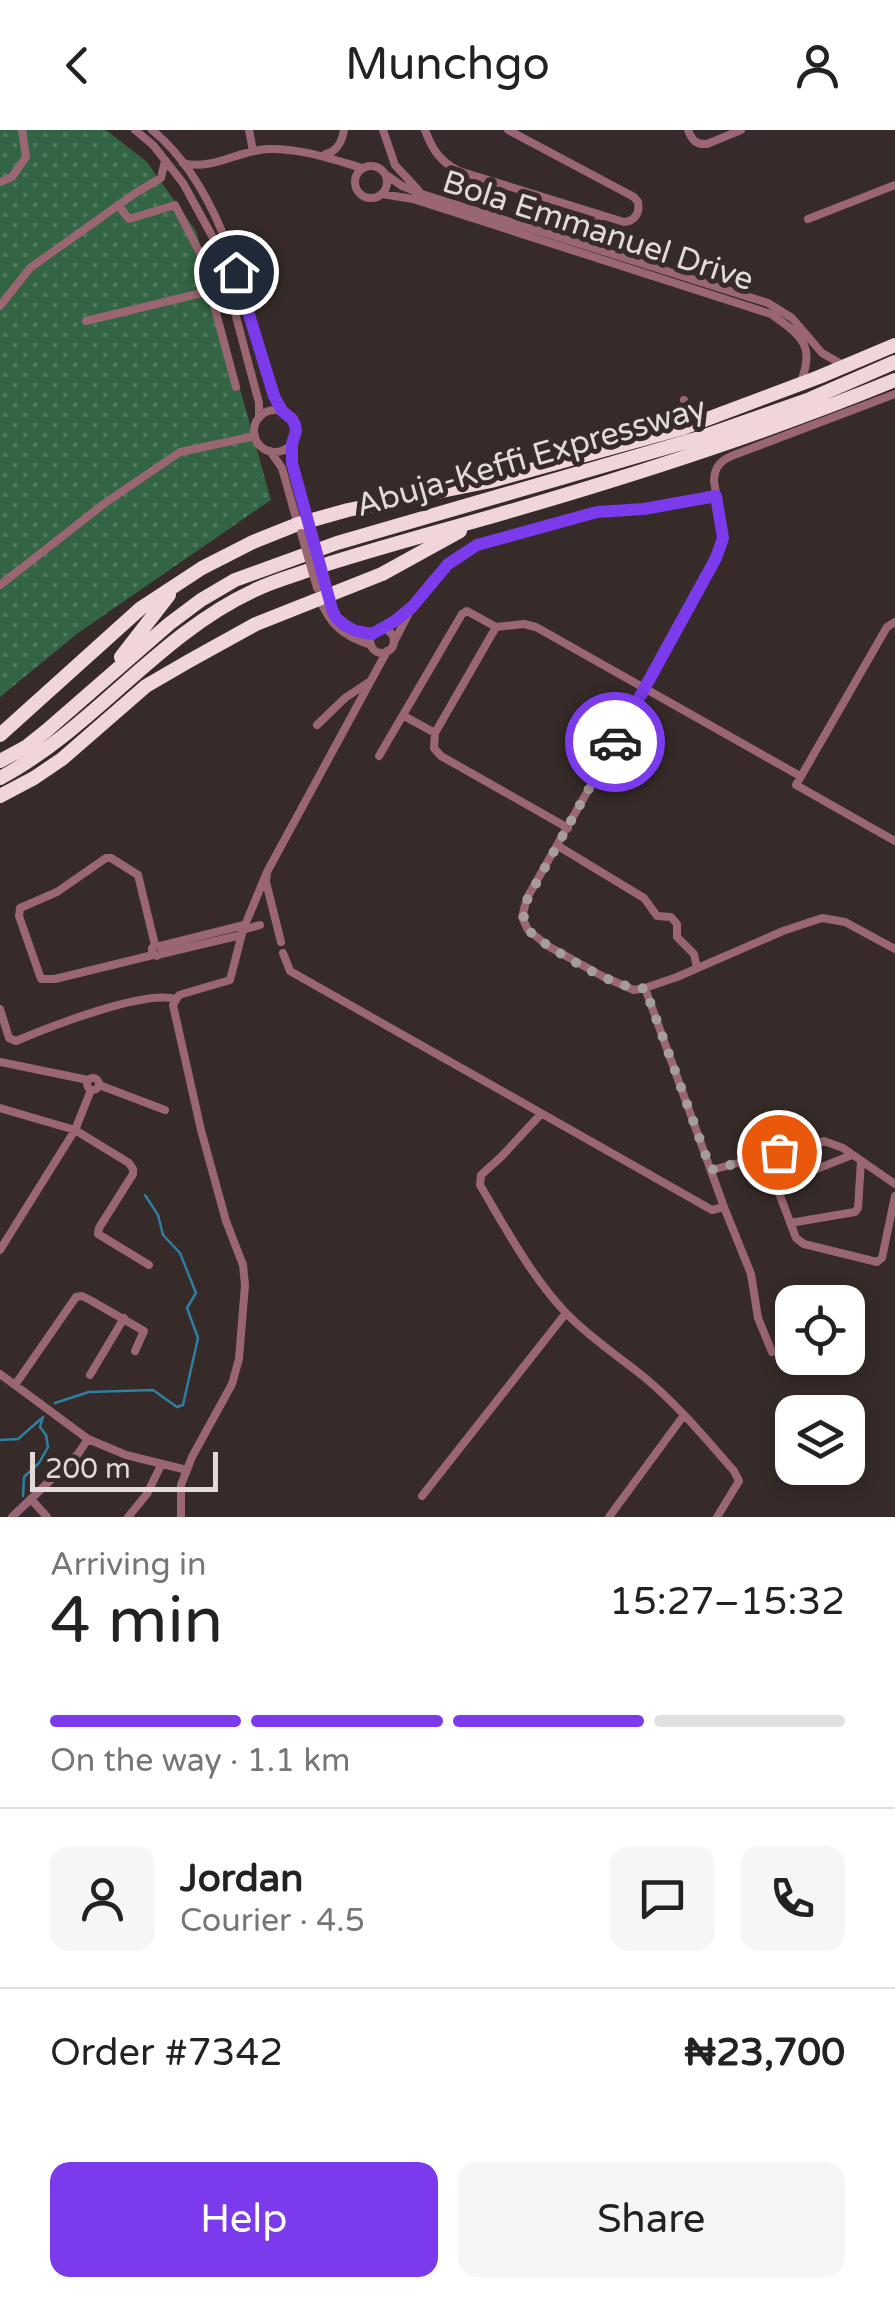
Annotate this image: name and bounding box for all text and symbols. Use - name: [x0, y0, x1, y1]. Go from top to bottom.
- icon: back: [50, 38, 105, 93]
- text: Munchgo: [345, 38, 550, 92]
- icon: person: [790, 38, 845, 93]
- street label: Bola Emmanuel Drive: [438, 163, 758, 299]
- pin: [194, 230, 279, 315]
- icon: home: [209, 245, 264, 300]
- street label: Abuja-Keffi Expressway: [352, 389, 710, 525]
- courier: [565, 692, 665, 792]
- icon: car: [588, 715, 643, 770]
- pin: [737, 1110, 822, 1195]
- icon: bag: [752, 1125, 807, 1180]
- map controls: [775, 1285, 865, 1485]
- button: locate: [775, 1285, 865, 1375]
- button: layers: [775, 1395, 865, 1485]
- scale bar: [30, 1447, 218, 1492]
- text: 200 m: [45, 1452, 131, 1486]
- text: Arriving in: [50, 1546, 207, 1584]
- text: 15:27–15:32: [609, 1579, 845, 1625]
- text: 4 min: [50, 1582, 223, 1661]
- text: On the way · 1.1 km: [50, 1742, 350, 1780]
- button: person: [50, 1846, 155, 1951]
- button: chat: [610, 1846, 715, 1951]
- button: phone: [740, 1846, 845, 1951]
- text: Jordan: [180, 1856, 303, 1902]
- text: Courier · 4.5: [180, 1902, 365, 1940]
- text: Order #7342: [50, 2030, 283, 2076]
- text: ₦23,700: [684, 2030, 845, 2076]
- button: Help: [50, 2162, 438, 2277]
- button: Share: [458, 2162, 845, 2277]

